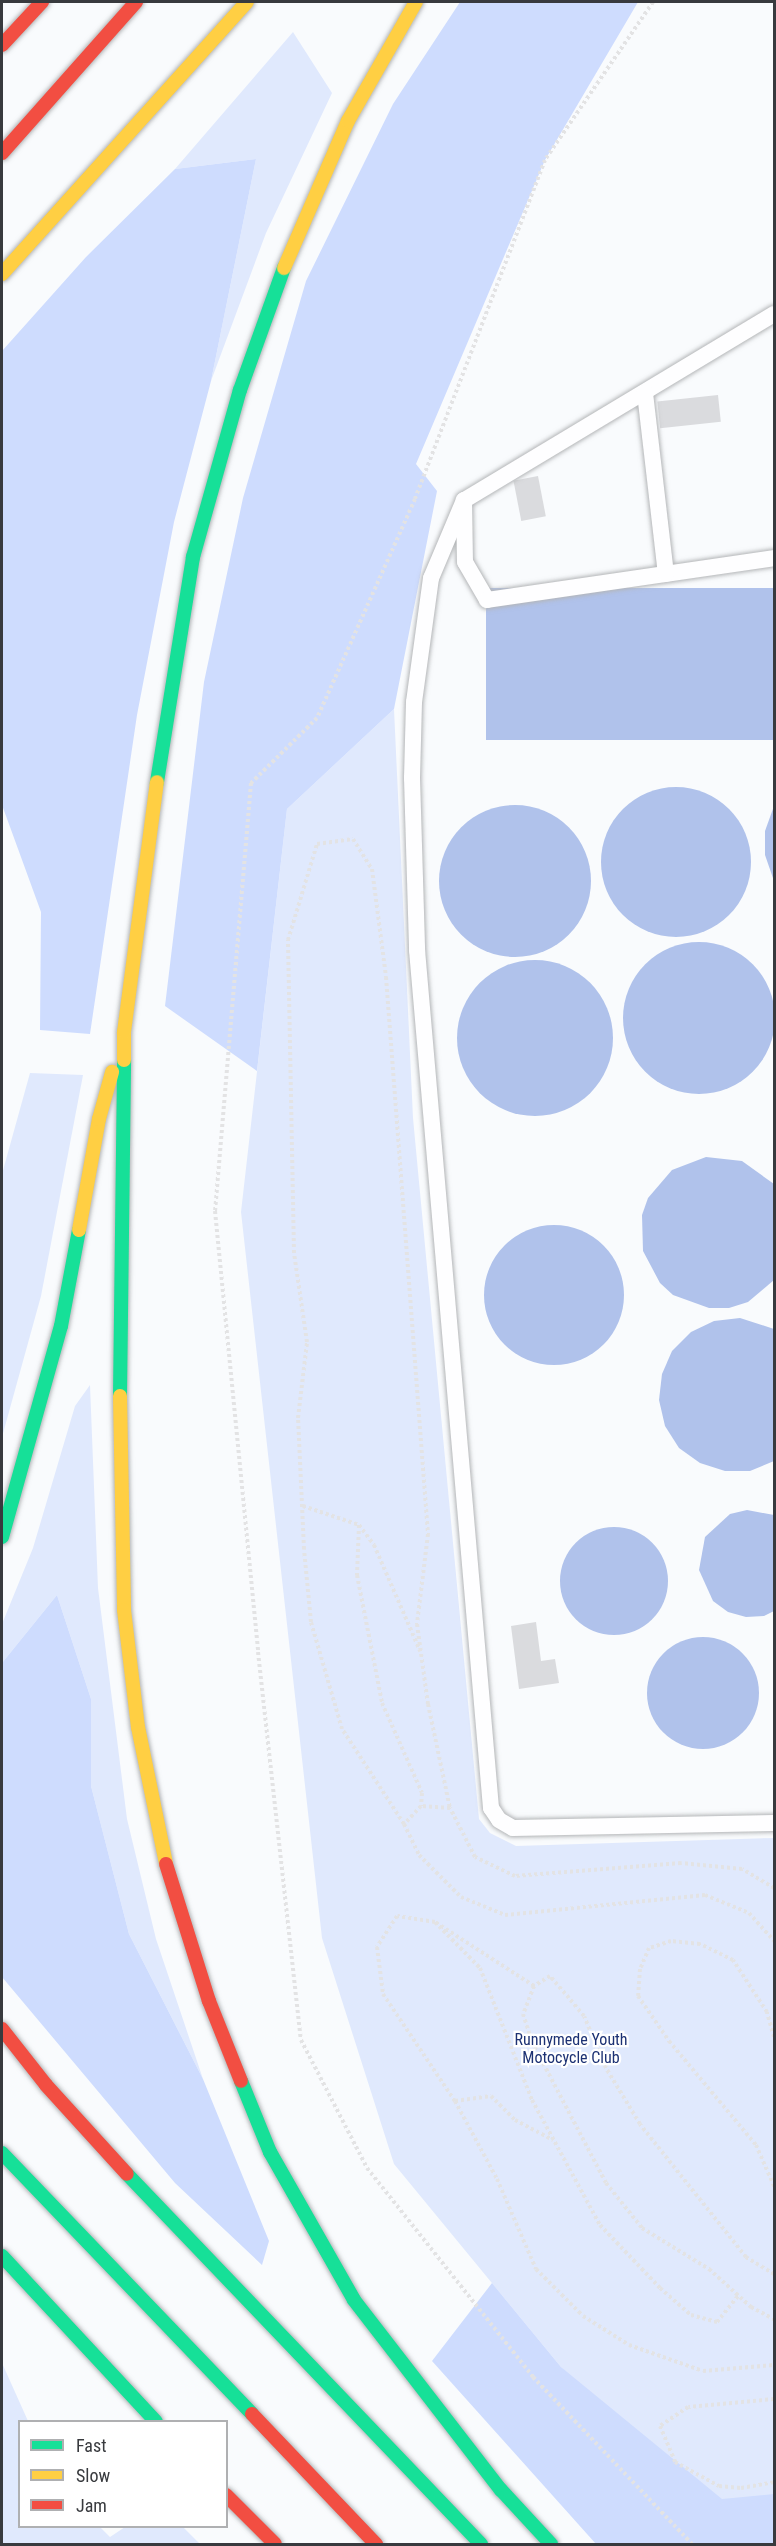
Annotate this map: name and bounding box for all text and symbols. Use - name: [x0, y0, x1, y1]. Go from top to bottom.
- park label: Runnymede Youth Motocycle Club: [514, 2030, 628, 2068]
- legend: [18, 2420, 228, 2528]
- text: Fast: [76, 2435, 107, 2456]
- text: Slow: [76, 2465, 110, 2486]
- text: Jam: [76, 2495, 107, 2516]

